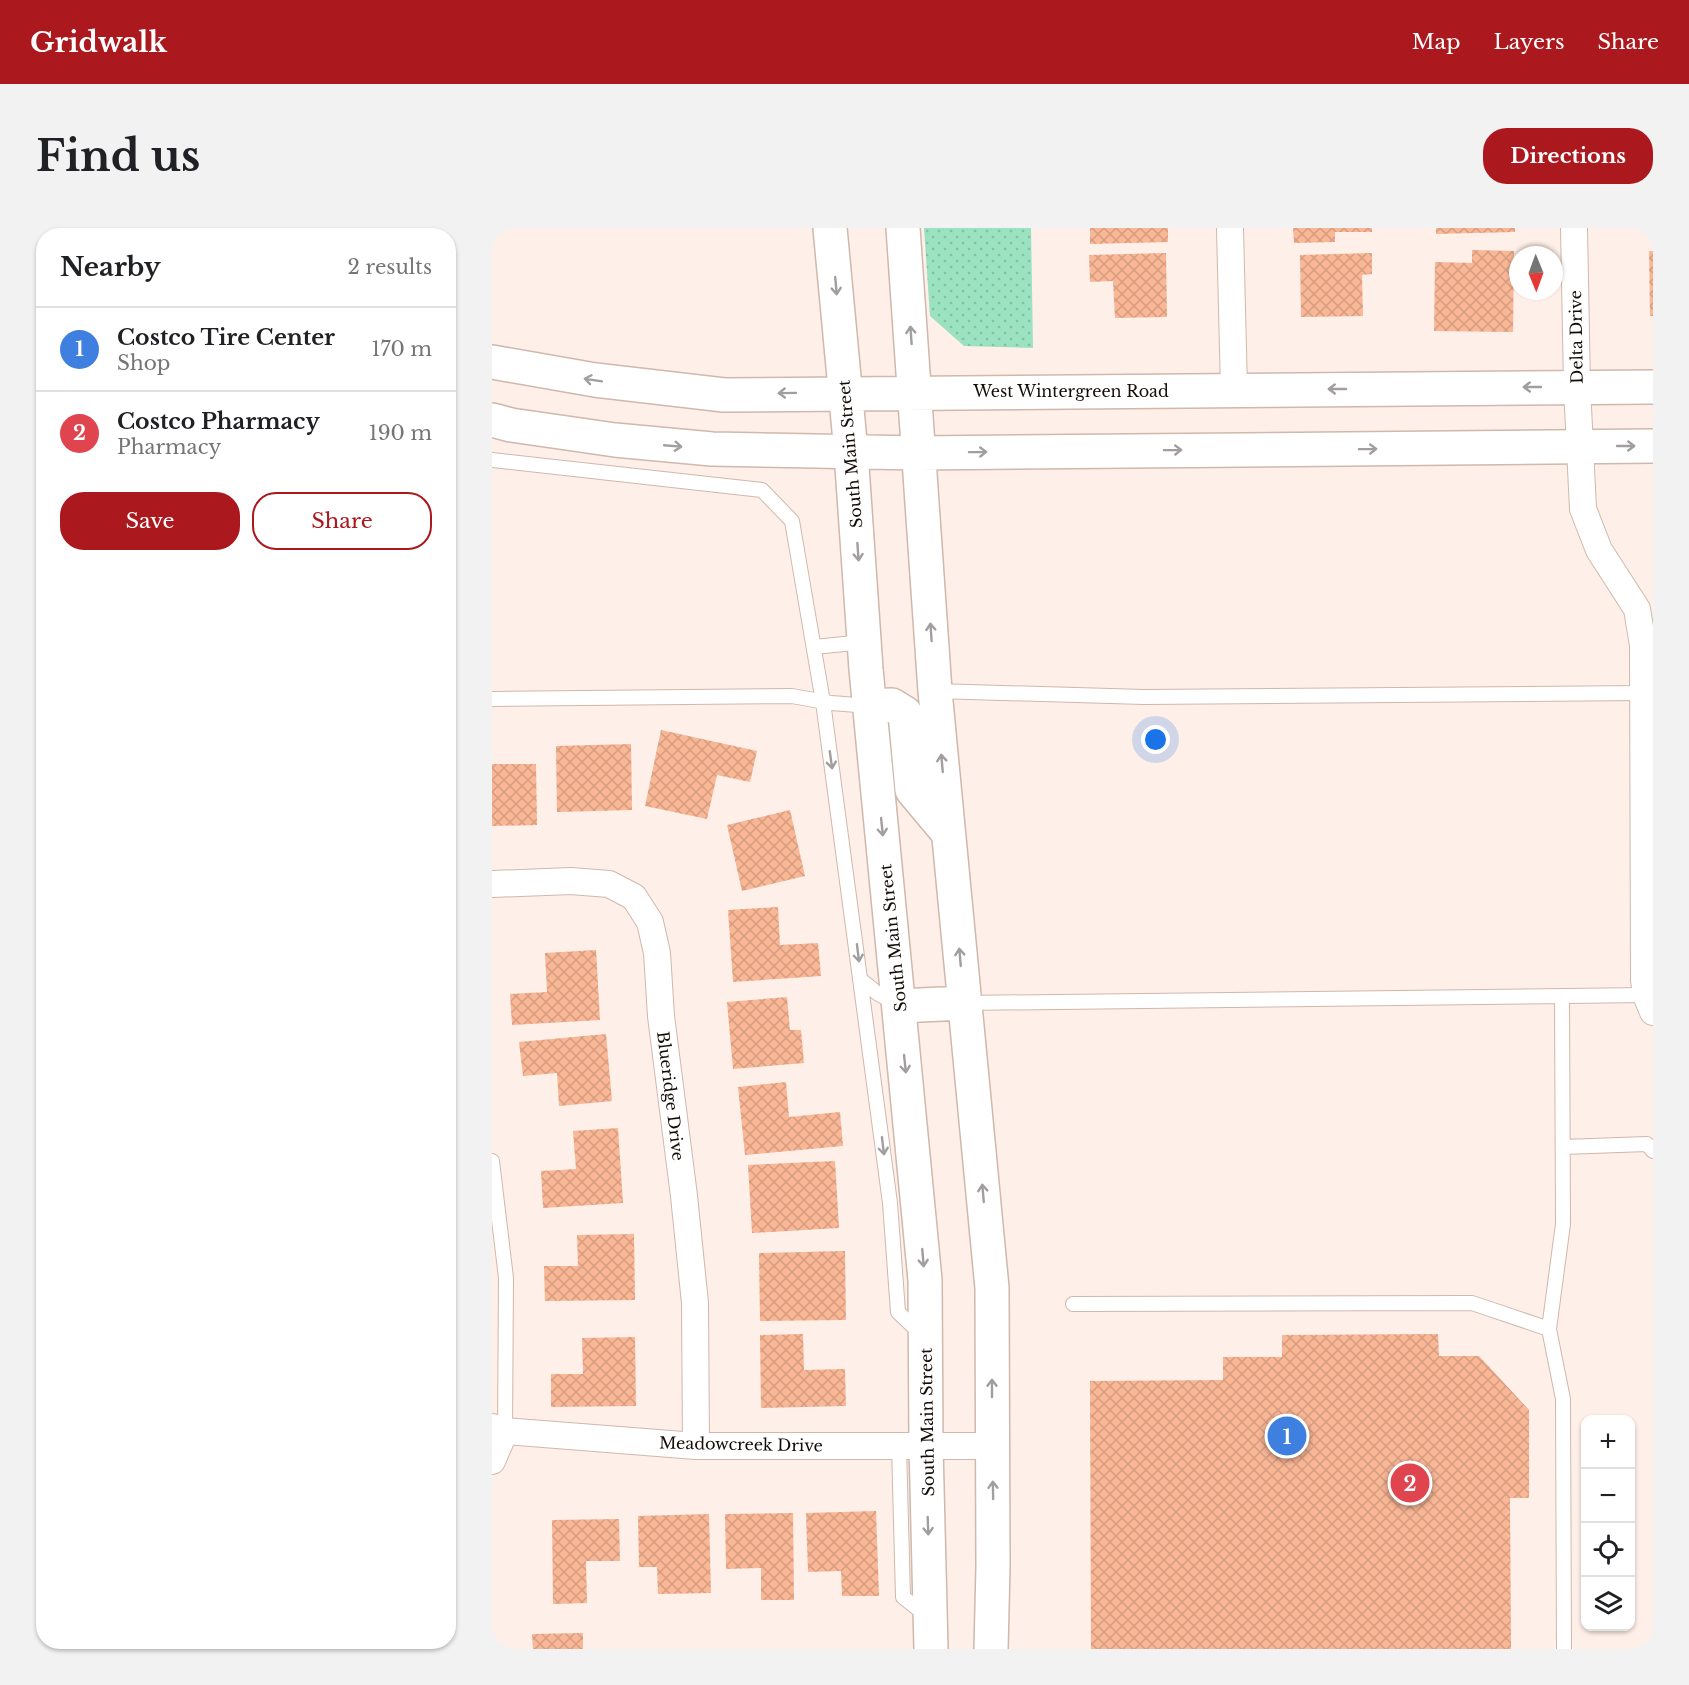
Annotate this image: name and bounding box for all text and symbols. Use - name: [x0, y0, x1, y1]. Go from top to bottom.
- text: Gridwalk: [30, 25, 167, 60]
- text: Map: [1412, 29, 1461, 55]
- text: Layers: [1494, 29, 1565, 55]
- text: Share: [1598, 29, 1659, 55]
- button: Directions: [1483, 128, 1653, 184]
- text: Find us: [36, 130, 200, 182]
- north arrow: [1509, 246, 1563, 300]
- text: Nearby: [60, 251, 161, 283]
- text: 2 results: [348, 255, 432, 279]
- one-way arrow: [831, 276, 842, 296]
- street label: Delta Drive: [1565, 290, 1587, 384]
- text: Costco Tire Center: [117, 324, 335, 351]
- one-way arrow: [905, 325, 916, 345]
- text: 1: [75, 337, 84, 361]
- text: 170 m: [372, 337, 432, 361]
- text: Shop: [117, 351, 170, 375]
- one-way arrow: [584, 374, 603, 385]
- street label: South Main Street: [834, 379, 866, 529]
- street label: West Wintergreen Road: [972, 381, 1169, 401]
- one-way arrow: [1522, 381, 1542, 393]
- one-way arrow: [1327, 383, 1347, 395]
- one-way arrow: [778, 388, 798, 399]
- text: Costco Pharmacy: [117, 408, 320, 435]
- text: 2: [73, 421, 86, 445]
- text: 190 m: [369, 421, 432, 445]
- text: Pharmacy: [117, 435, 221, 459]
- one-way arrow: [1615, 440, 1635, 452]
- one-way arrow: [663, 441, 683, 452]
- one-way arrow: [1357, 443, 1377, 455]
- one-way arrow: [1162, 445, 1182, 456]
- one-way arrow: [967, 446, 987, 458]
- button: Save: [60, 492, 240, 550]
- button: Share: [252, 492, 432, 550]
- one-way arrow: [853, 541, 864, 561]
- one-way arrow: [925, 623, 936, 643]
- your location: [1141, 725, 1170, 754]
- one-way arrow: [826, 749, 837, 769]
- one-way arrow: [936, 754, 947, 774]
- one-way arrow: [877, 816, 888, 836]
- street label: South Main Street: [875, 863, 911, 1013]
- one-way arrow: [852, 942, 863, 962]
- one-way arrow: [954, 948, 965, 968]
- street label: Blueridge Drive: [653, 1030, 689, 1162]
- one-way arrow: [900, 1053, 911, 1073]
- one-way arrow: [878, 1136, 889, 1156]
- one-way arrow: [977, 1184, 988, 1204]
- one-way arrow: [918, 1247, 929, 1267]
- street label: South Main Street: [916, 1348, 938, 1496]
- one-way arrow: [986, 1378, 998, 1398]
- pin: 1: [1268, 1414, 1306, 1458]
- map controls: [1581, 1415, 1635, 1631]
- button: +: [1581, 1415, 1635, 1469]
- street label: Meadowcreek Drive: [659, 1433, 823, 1455]
- pin: 2: [1390, 1460, 1430, 1506]
- button: −: [1581, 1469, 1635, 1523]
- one-way arrow: [987, 1481, 998, 1501]
- one-way arrow: [923, 1515, 934, 1535]
- button: locate: [1581, 1523, 1635, 1577]
- button: layers: [1581, 1577, 1635, 1631]

